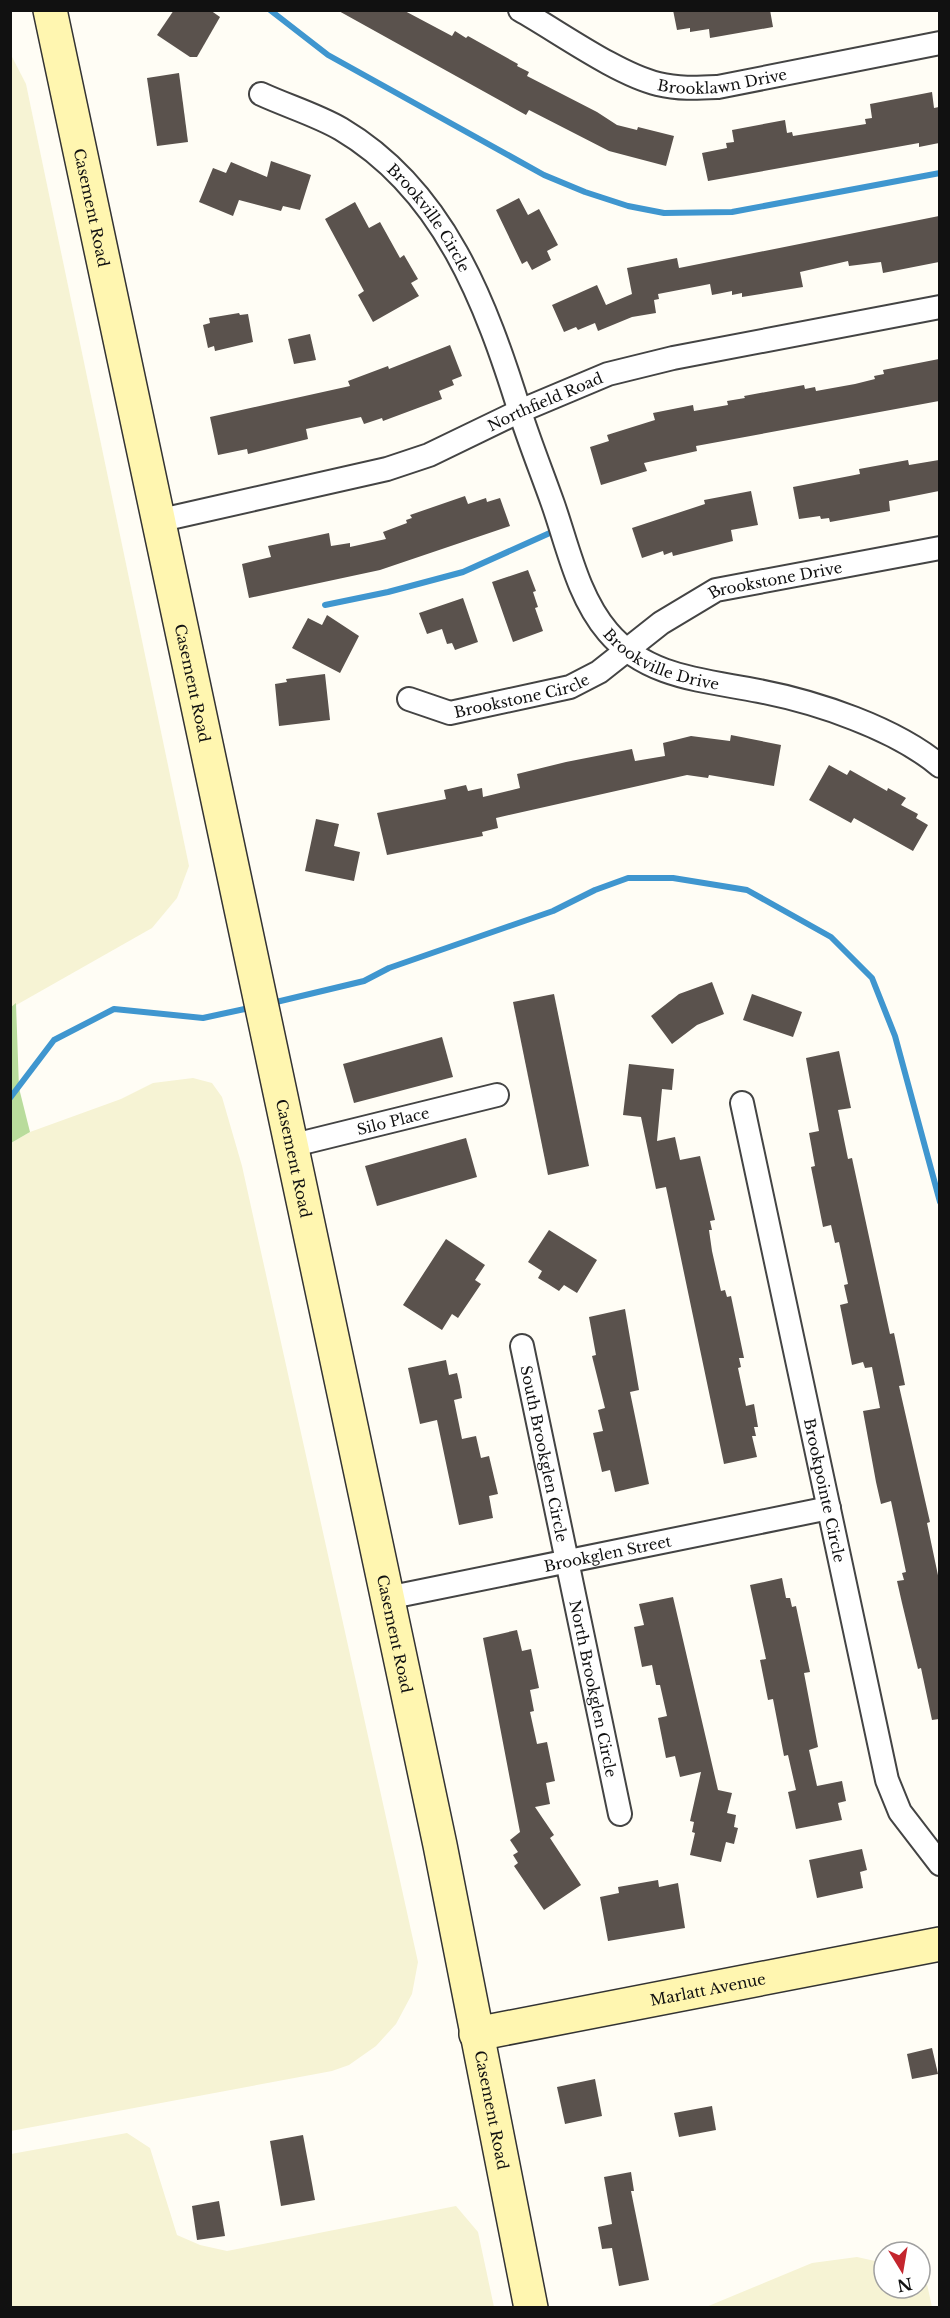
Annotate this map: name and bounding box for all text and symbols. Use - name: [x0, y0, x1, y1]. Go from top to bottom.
- street label: Brooklawn Drive: [656, 64, 788, 97]
- street label: Casement Road: [70, 147, 114, 269]
- street label: Brookville Circle: [384, 159, 475, 275]
- street label: Northfield Road: [484, 368, 605, 435]
- street label: Brookstone Drive: [704, 557, 844, 602]
- street label: Casement Road: [171, 622, 215, 744]
- street label: Brookville Drive: [600, 624, 721, 693]
- street label: Brookstone Circle: [452, 669, 592, 721]
- street label: Casement Road: [272, 1097, 316, 1219]
- street label: Silo Place: [355, 1103, 431, 1139]
- street label: South Brookglen Circle: [517, 1364, 572, 1544]
- street label: Brookpointe Circle: [800, 1416, 850, 1564]
- street label: Brookglen Street: [542, 1531, 673, 1575]
- street label: Casement Road: [373, 1573, 417, 1695]
- street label: North Brookglen Circle: [566, 1598, 622, 1779]
- street label: Marlatt Avenue: [648, 1969, 767, 2010]
- street label: Casement Road: [471, 2049, 513, 2171]
- north arrow: [872, 2240, 932, 2300]
- text: N: [896, 2273, 914, 2296]

